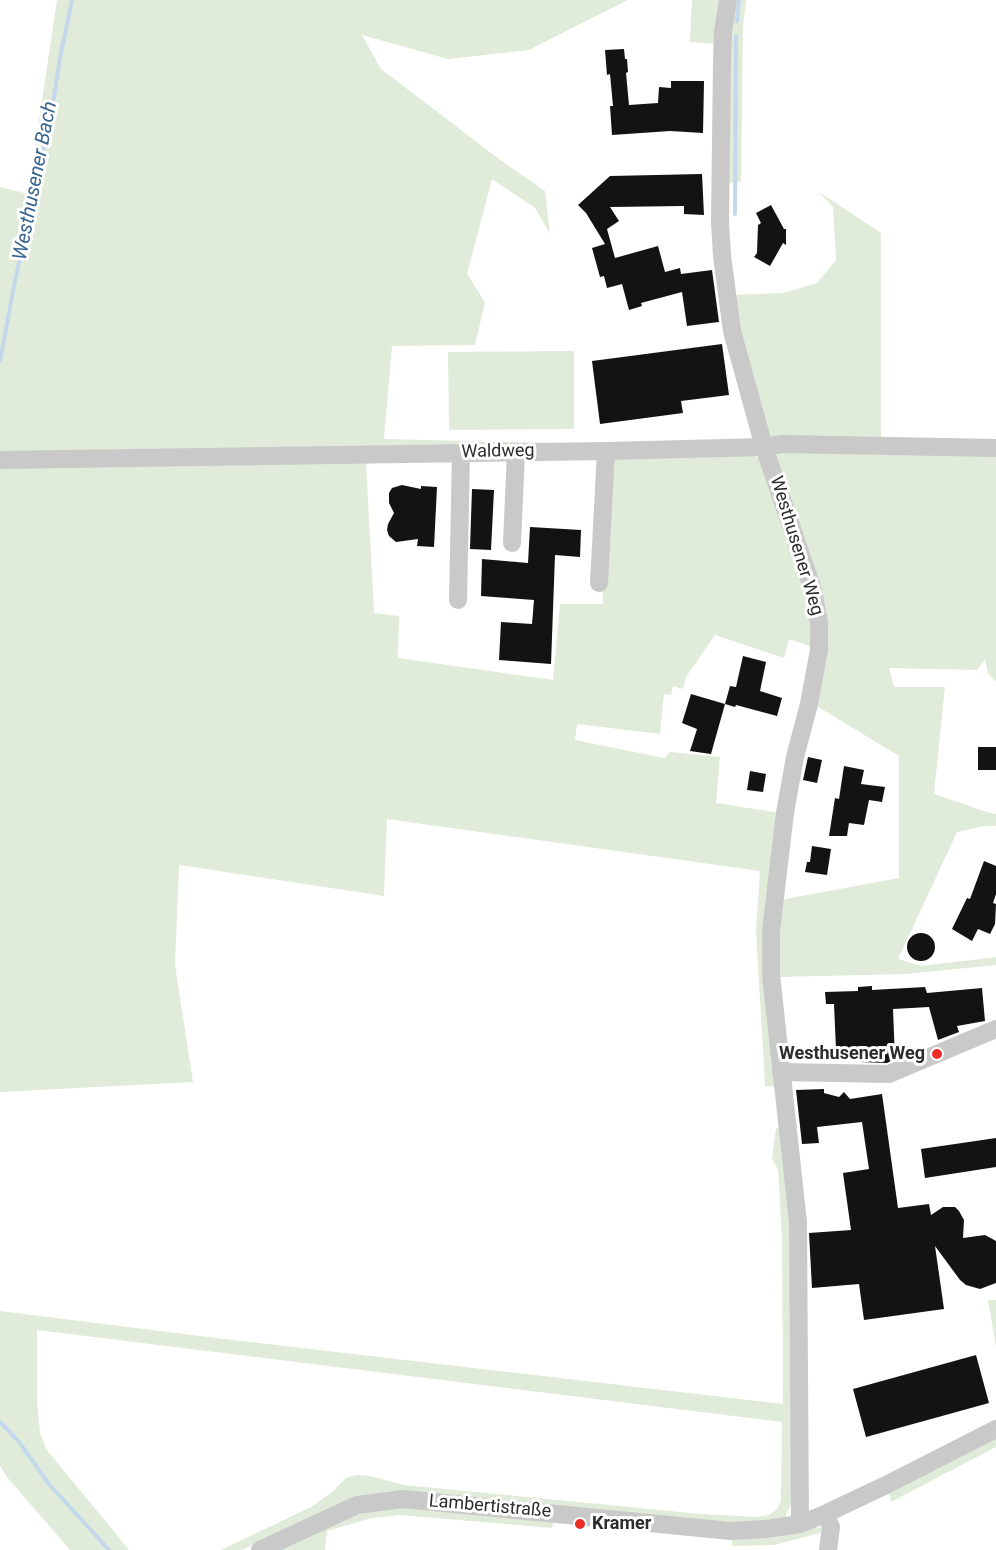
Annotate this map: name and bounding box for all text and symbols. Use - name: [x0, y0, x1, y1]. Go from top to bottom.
- water label: Westhusener Bach: [9, 100, 63, 262]
- street label: Waldweg: [461, 441, 535, 463]
- street label: Westhusener Weg: [765, 474, 827, 618]
- place label: Westhusener Weg: [779, 1043, 925, 1065]
- marker: Westhusener Weg: [930, 1047, 944, 1061]
- street label: Lambertistraße: [428, 1491, 552, 1523]
- place label: Kramer: [592, 1513, 651, 1535]
- marker: Kramer: [573, 1517, 587, 1531]

